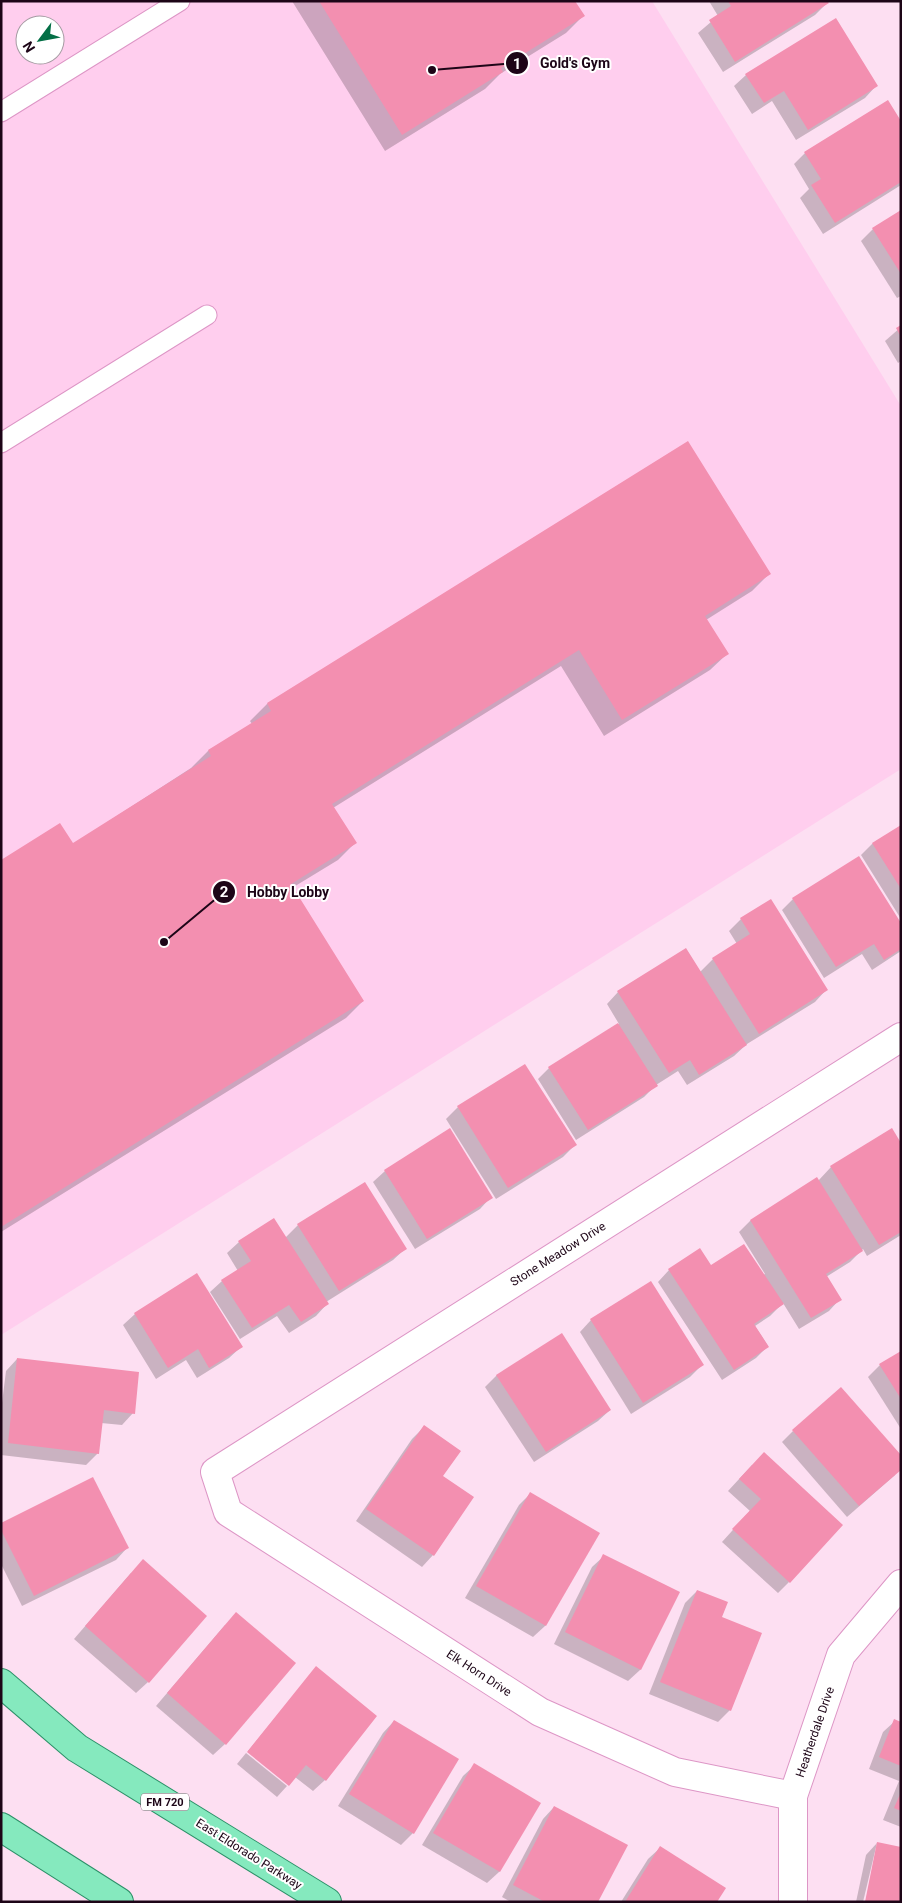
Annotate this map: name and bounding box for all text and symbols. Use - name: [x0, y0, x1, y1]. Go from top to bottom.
- north arrow: [15, 15, 65, 65]
- text: N: [20, 38, 38, 55]
- callout: Gold's Gym: [504, 49, 620, 78]
- text: 1: [513, 55, 521, 73]
- text: Gold's Gym: [540, 55, 610, 71]
- callout: Hobby Lobby: [212, 877, 339, 906]
- text: 2: [220, 883, 229, 901]
- text: Hobby Lobby: [247, 884, 330, 900]
- street label: Stone Meadow Drive: [508, 1219, 608, 1289]
- street label: Elk Horn Drive: [444, 1647, 514, 1699]
- street label: Heatherdale Drive: [793, 1685, 837, 1779]
- road number: FM 720: [141, 1794, 189, 1810]
- street label: East Eldorado Parkway: [194, 1816, 305, 1892]

